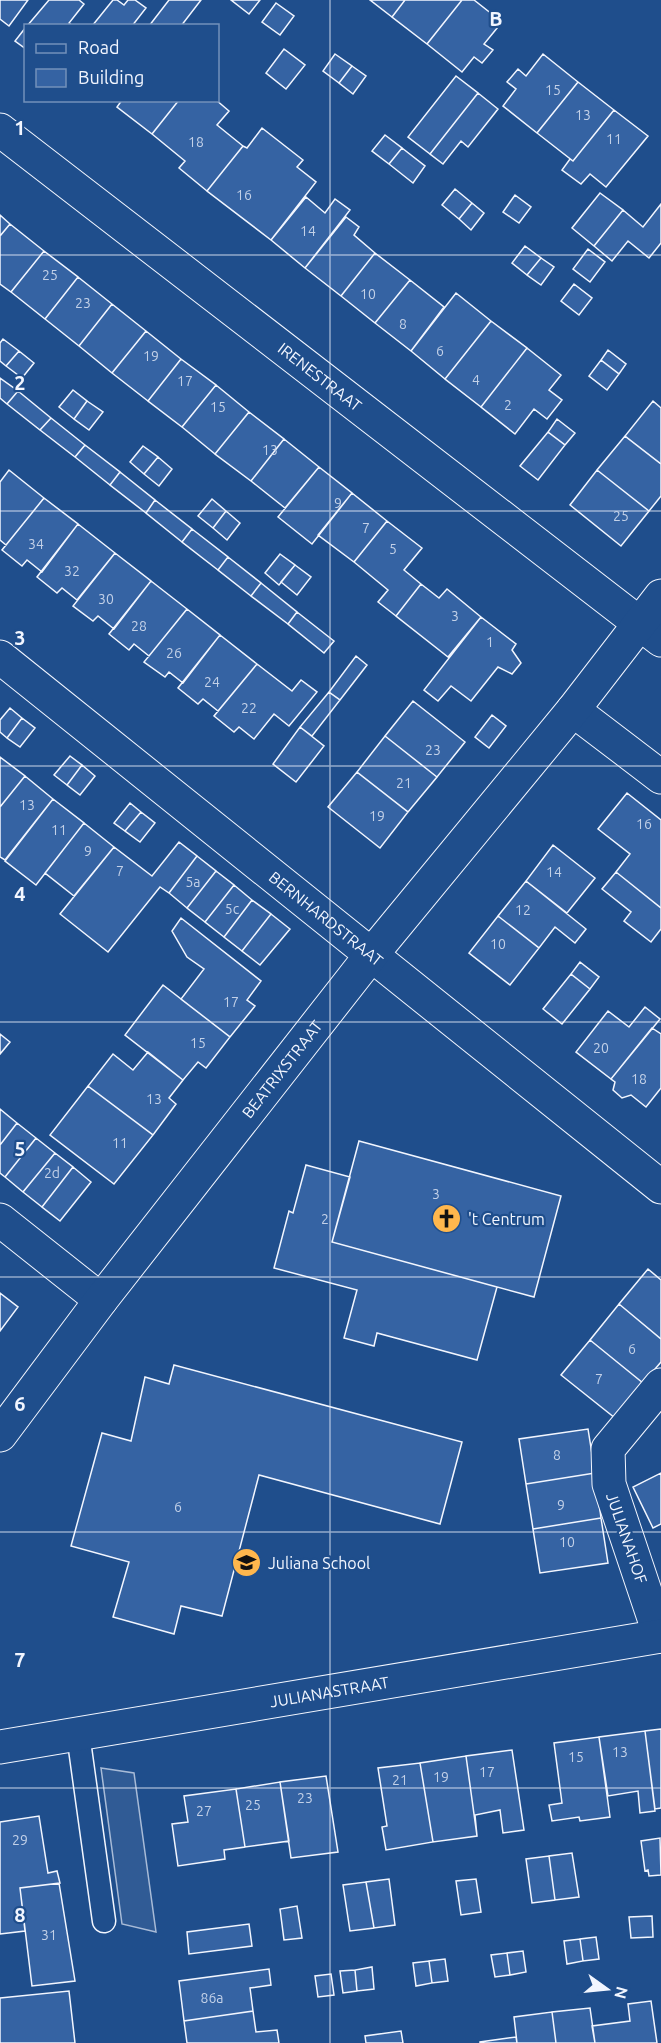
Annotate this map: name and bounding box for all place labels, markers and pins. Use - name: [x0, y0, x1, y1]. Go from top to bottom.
- church icon: 't Centrum: [431, 1203, 463, 1235]
- place label: 't Centrum: [468, 1210, 545, 1228]
- school or university icon: Juliana School: [231, 1547, 263, 1579]
- place label: Juliana School: [268, 1554, 370, 1572]

